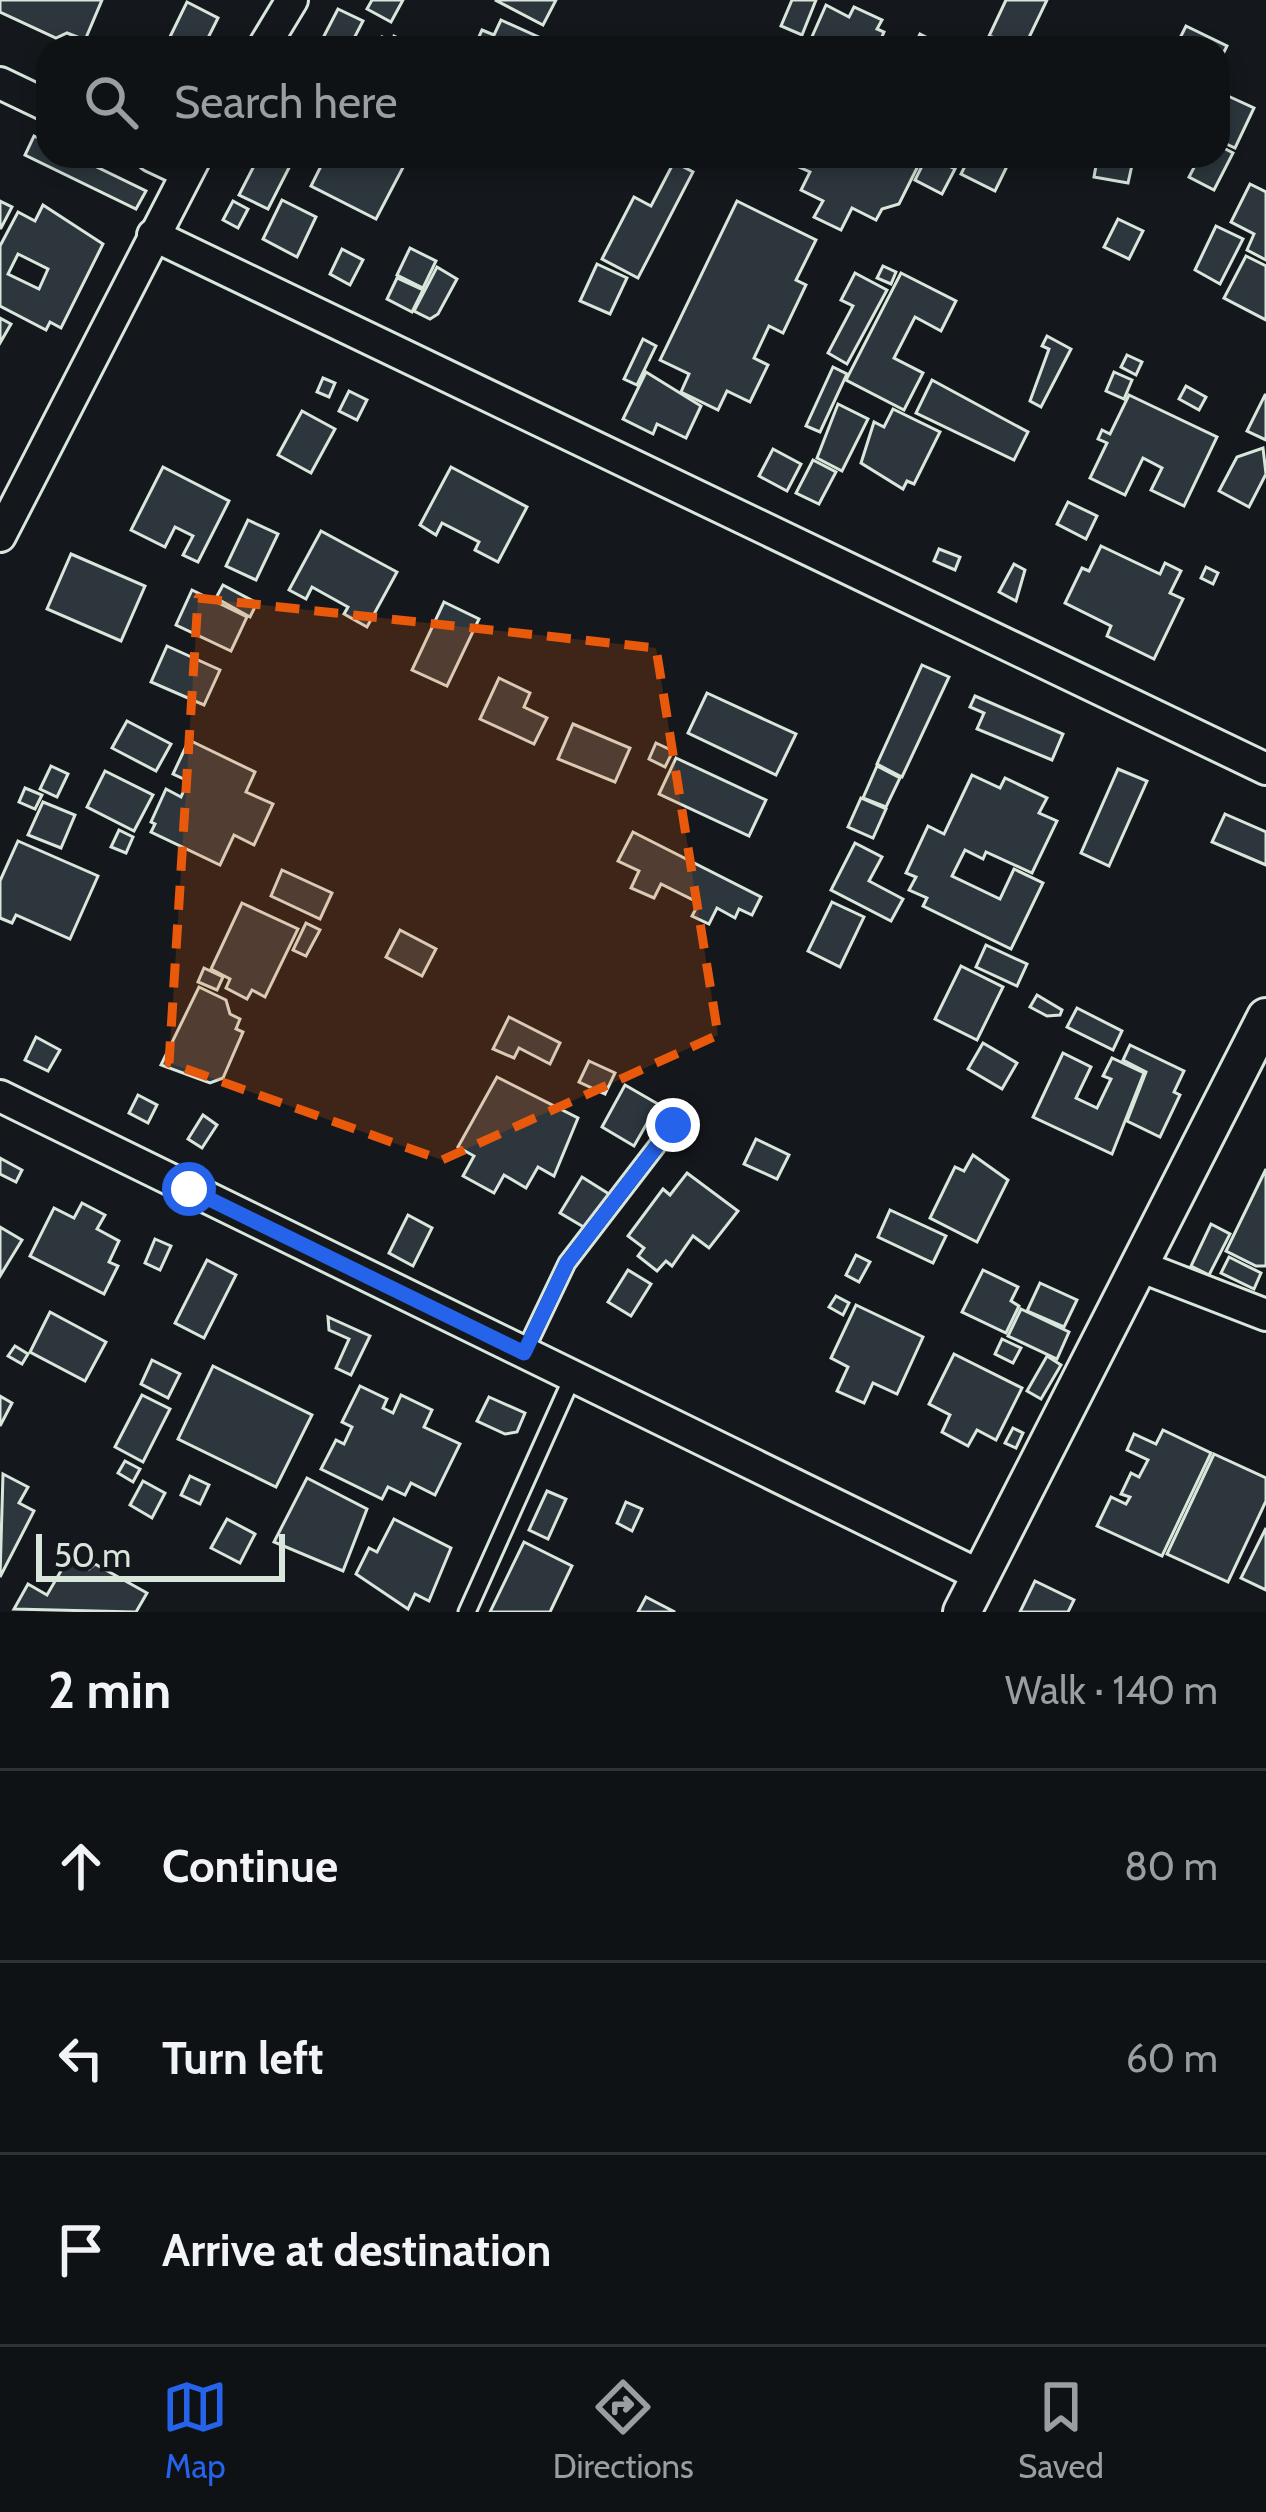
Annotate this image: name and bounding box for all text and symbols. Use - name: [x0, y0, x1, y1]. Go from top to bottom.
- search box: [36, 36, 1230, 168]
- icon: search: [78, 69, 144, 135]
- text: Search here: [174, 75, 398, 129]
- route end: [646, 1098, 700, 1152]
- route start: [162, 1162, 216, 1216]
- scale bar: [36, 1528, 285, 1581]
- text: 50 m: [54, 1535, 131, 1575]
- text: 2 min: [48, 1659, 171, 1721]
- text: Walk · 140 m: [1005, 1666, 1218, 1714]
- icon: ahead: [48, 1833, 114, 1899]
- text: Continue: [162, 1839, 338, 1893]
- text: 80 m: [1124, 1842, 1218, 1890]
- icon: left: [48, 2025, 114, 2091]
- text: Turn left: [162, 2031, 324, 2085]
- text: 60 m: [1126, 2034, 1218, 2082]
- icon: arrive: [48, 2217, 114, 2283]
- text: Arrive at destination: [162, 2223, 551, 2277]
- tab: Map: [162, 2374, 228, 2486]
- tab: Directions: [553, 2374, 694, 2486]
- tab: Saved: [1018, 2374, 1104, 2486]

